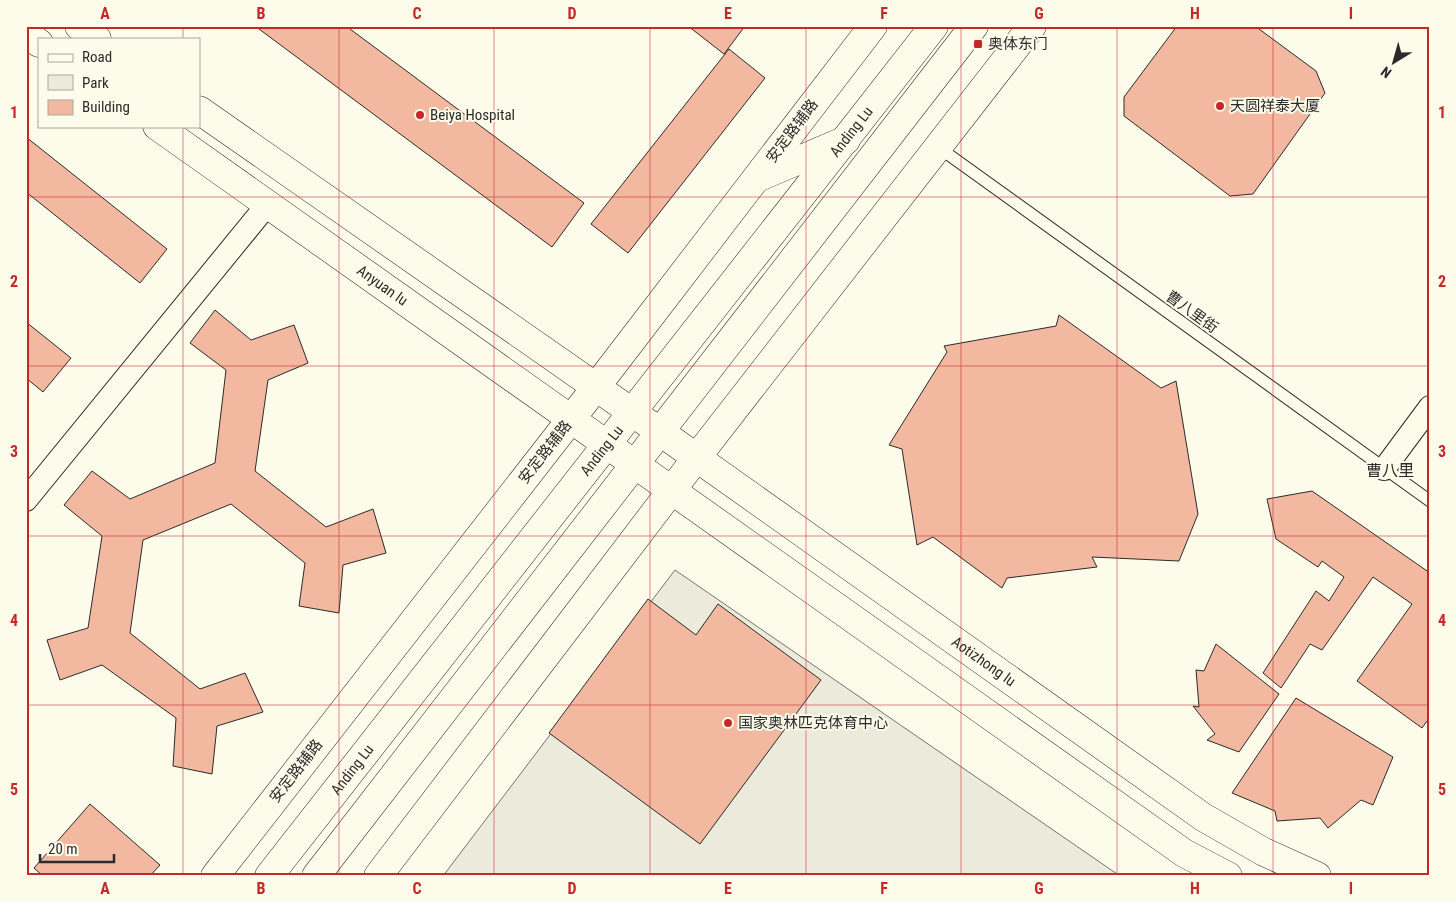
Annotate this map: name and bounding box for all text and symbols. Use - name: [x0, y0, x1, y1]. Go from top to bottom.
- text: A: [100, 4, 110, 23]
- text: B: [257, 4, 266, 23]
- text: C: [412, 4, 422, 23]
- text: D: [567, 4, 577, 23]
- text: E: [724, 4, 732, 23]
- text: F: [880, 4, 888, 23]
- text: G: [1034, 4, 1044, 23]
- text: H: [1190, 4, 1200, 23]
- text: I: [1349, 4, 1353, 23]
- place label: 奥体东门: [988, 35, 1048, 53]
- legend: [38, 38, 200, 128]
- marker: 奥体东门: [972, 38, 984, 50]
- north arrow: [1368, 38, 1418, 88]
- text: Road: [82, 48, 112, 66]
- text: N: [1378, 63, 1394, 81]
- text: Park: [82, 74, 109, 92]
- street label: 安定路辅路: [762, 96, 822, 166]
- place label: 天圆祥泰大厦: [1230, 97, 1320, 115]
- text: Building: [82, 98, 130, 116]
- marker: 天圆祥泰大厦: [1214, 100, 1226, 112]
- text: 1: [10, 103, 18, 122]
- street label: Anding Lu: [826, 103, 877, 161]
- text: 1: [1438, 103, 1446, 122]
- place label: Beiya Hospital: [430, 106, 515, 124]
- marker: Beiya Hospital: [414, 109, 426, 121]
- street label: Anyuan lu: [353, 261, 411, 310]
- text: 2: [10, 272, 18, 291]
- text: 2: [1438, 272, 1446, 291]
- street label: 曹八里街: [1162, 287, 1222, 337]
- street label: 安定路辅路: [515, 417, 575, 487]
- street label: Anding Lu: [576, 422, 627, 479]
- text: 3: [10, 442, 18, 461]
- text: 3: [1438, 442, 1446, 461]
- district label: 曹八里: [1366, 461, 1414, 480]
- text: 4: [10, 611, 18, 630]
- text: 4: [1438, 611, 1446, 630]
- street label: Aotizhong lu: [948, 633, 1019, 690]
- place label: 国家奥林匹克体育中心: [738, 714, 888, 732]
- marker: 国家奥林匹克体育中心: [722, 717, 734, 729]
- street label: 安定路辅路: [266, 736, 326, 806]
- street label: Anding Lu: [327, 741, 377, 798]
- text: 5: [10, 780, 18, 799]
- text: 5: [1438, 780, 1446, 799]
- scale bar: [40, 832, 114, 864]
- text: 20 m: [48, 840, 78, 858]
- text: A: [100, 879, 110, 898]
- text: B: [257, 879, 266, 898]
- text: C: [412, 879, 422, 898]
- text: D: [567, 879, 577, 898]
- text: E: [724, 879, 732, 898]
- text: F: [880, 879, 888, 898]
- text: G: [1034, 879, 1044, 898]
- text: H: [1190, 879, 1200, 898]
- text: I: [1349, 879, 1353, 898]

